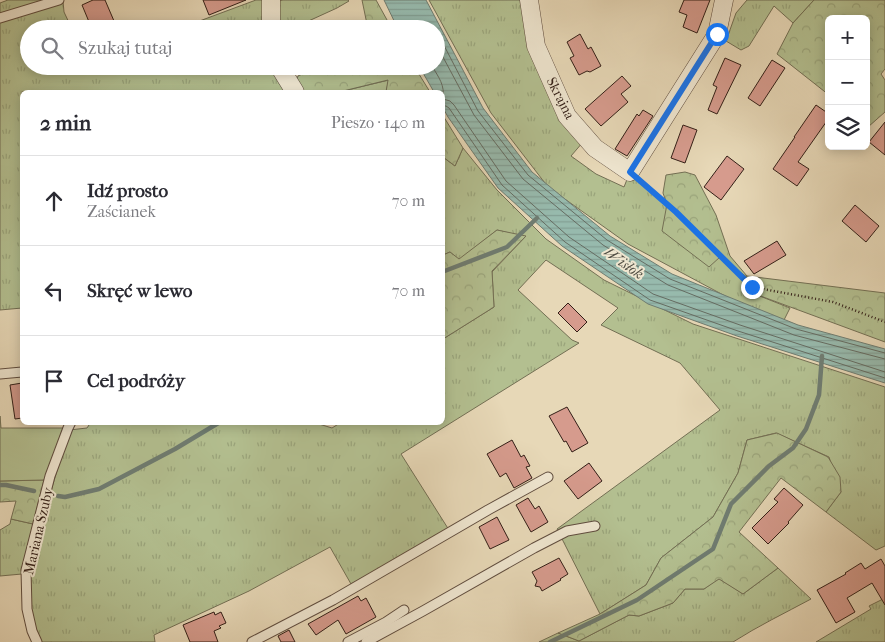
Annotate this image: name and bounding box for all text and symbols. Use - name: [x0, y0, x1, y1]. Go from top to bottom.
- map controls: [825, 15, 870, 150]
- button: +: [825, 15, 870, 60]
- search box: [20, 20, 445, 75]
- route start: [706, 23, 729, 46]
- icon: search: [38, 34, 66, 62]
- text: Szukaj tutaj: [78, 37, 172, 59]
- button: −: [825, 60, 870, 105]
- street label: Skrajna: [543, 74, 579, 123]
- button: layers: [825, 105, 870, 150]
- text: 2 min: [40, 111, 91, 135]
- text: Pieszo · 140 m: [331, 113, 425, 132]
- text: Idź prosto: [87, 180, 168, 202]
- icon: ahead: [40, 187, 68, 215]
- text: 70 m: [392, 191, 425, 210]
- text: Zaścianek: [87, 202, 156, 221]
- water label: Wisłok: [601, 243, 647, 283]
- route end: [741, 276, 764, 299]
- icon: left: [40, 277, 68, 305]
- text: Skręć w lewo: [87, 280, 193, 302]
- text: 70 m: [392, 281, 425, 300]
- icon: arrive: [40, 367, 68, 395]
- text: Cel podróży: [87, 370, 185, 392]
- street label: Mariana Szuby: [20, 485, 57, 576]

